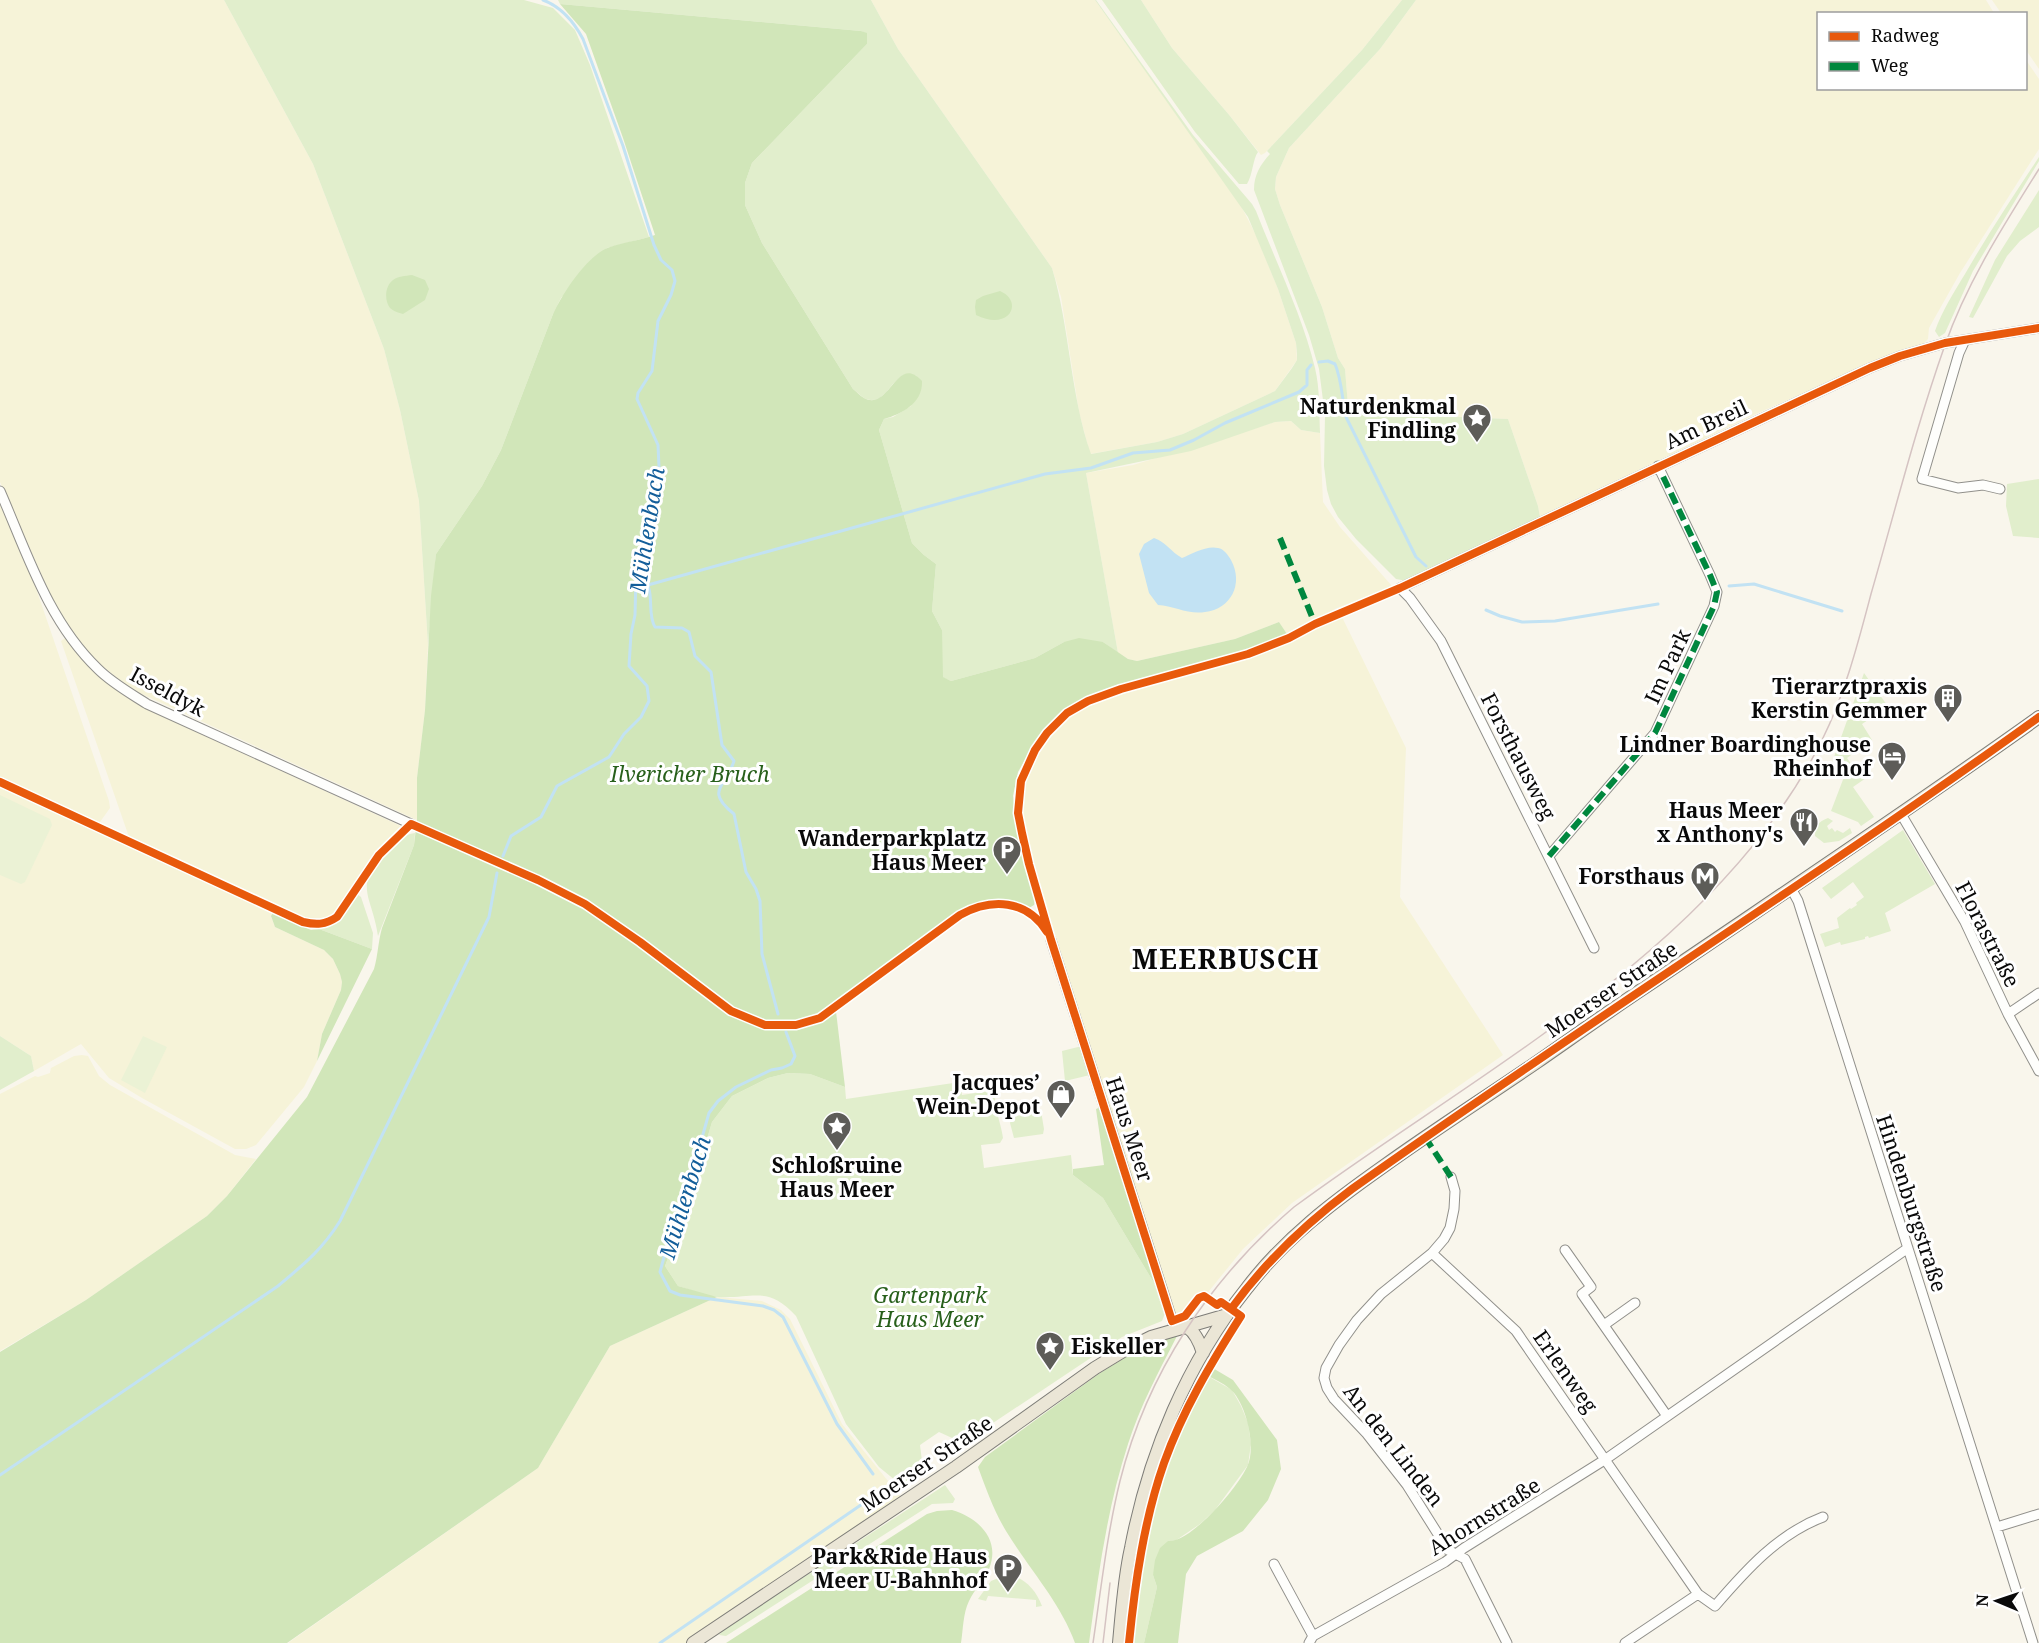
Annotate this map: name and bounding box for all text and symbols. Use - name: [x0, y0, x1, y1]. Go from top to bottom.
- legend: [1817, 12, 2027, 90]
- text: Radweg: [1871, 23, 1939, 47]
- text: Weg: [1871, 53, 1908, 77]
- place label: Naturdenkmal Findling: [1300, 392, 1457, 444]
- street label: Am Breil: [1660, 392, 1752, 455]
- place icon: Naturdenkmal Findling: [1461, 402, 1493, 444]
- water label: Mühlenbach: [621, 465, 671, 596]
- street label: Im Park: [1637, 623, 1697, 708]
- street label: Isseldyk: [125, 660, 211, 723]
- place label: Tierarztpraxis Kerstin Gemmer: [1751, 672, 1927, 724]
- building icon: Tierarztpraxis Kerstin Gemmer: [1932, 682, 1964, 724]
- street label: Forsthausweg: [1475, 688, 1563, 825]
- place label: Lindner Boardinghouse Rheinhof: [1619, 730, 1873, 782]
- hotel icon: Lindner Boardinghouse Rheinhof: [1876, 740, 1908, 782]
- park label: Ilvericher Bruch: [609, 760, 770, 788]
- place label: Haus Meer x Anthony's: [1657, 796, 1783, 848]
- restaurant icon: Haus Meer x Anthony's: [1788, 806, 1820, 848]
- place label: Wanderparkplatz Haus Meer: [798, 824, 986, 876]
- parking icon: Wanderparkplatz Haus Meer: [991, 834, 1023, 876]
- metro station icon: Forsthaus: [1689, 860, 1721, 902]
- place label: Forsthaus: [1579, 862, 1684, 890]
- street label: Florastraße: [1949, 876, 2027, 992]
- street label: Moerser Straße: [1539, 934, 1683, 1044]
- district label: MEERBUSCH: [1132, 940, 1320, 977]
- place label: Jacques’ Wein-Depot: [916, 1068, 1040, 1120]
- street label: Haus Meer: [1100, 1073, 1160, 1185]
- shop icon: Jacques’ Wein-Depot: [1045, 1078, 1077, 1120]
- place icon: Schloßruine Haus Meer: [821, 1110, 853, 1152]
- street label: Hindenburgstraße: [1870, 1111, 1954, 1295]
- water label: Mühlenbach: [651, 1132, 717, 1263]
- place label: Schloßruine Haus Meer: [772, 1151, 902, 1203]
- park label: Gartenpark Haus Meer: [873, 1281, 988, 1333]
- street label: Erlenweg: [1527, 1324, 1605, 1418]
- place icon: Eiskeller: [1034, 1330, 1066, 1372]
- place label: Eiskeller: [1071, 1332, 1165, 1360]
- street label: An den Linden: [1337, 1378, 1451, 1512]
- street label: Moerser Straße: [854, 1408, 998, 1518]
- street label: Ahornstraße: [1423, 1471, 1545, 1561]
- place label: Park&Ride Haus Meer U-Bahnhof: [812, 1542, 989, 1594]
- parking icon: Park&Ride Haus Meer U-Bahnhof: [992, 1552, 1024, 1594]
- north arrow: [1967, 1571, 2027, 1631]
- text: N: [1971, 1593, 1993, 1607]

